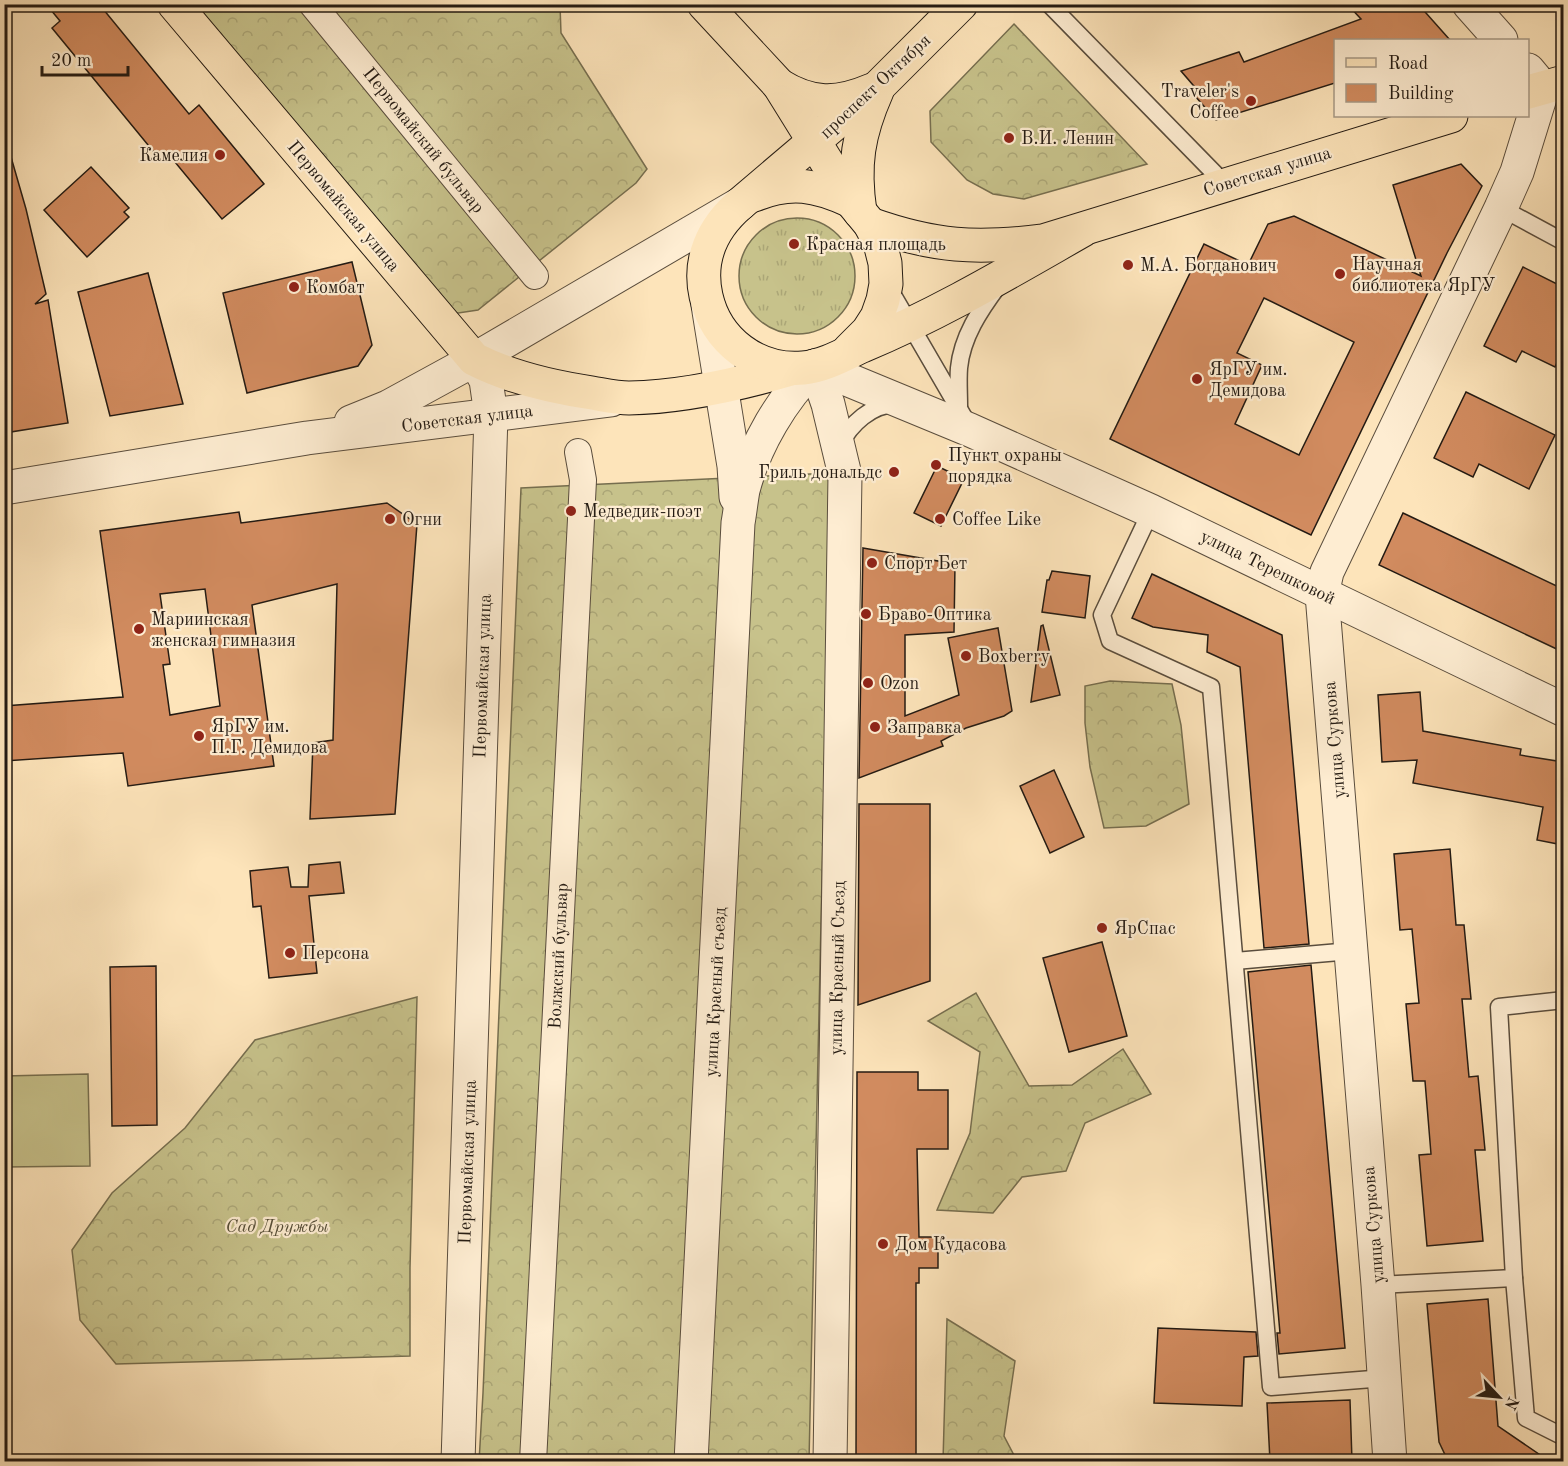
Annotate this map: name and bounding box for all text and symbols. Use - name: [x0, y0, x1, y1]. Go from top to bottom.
- street label: проспект Октября: [817, 31, 934, 142]
- scale bar: [42, 39, 128, 77]
- legend: [1334, 39, 1529, 117]
- text: 20 m: [51, 52, 91, 70]
- text: Road: [1388, 55, 1428, 73]
- street label: Первомайский бульвар: [359, 64, 487, 217]
- place label: Traveler's Coffee: [1161, 83, 1239, 122]
- text: Building: [1388, 85, 1454, 103]
- marker: Traveler's Coffee: [1244, 94, 1258, 108]
- place label: В.И. Ленин: [1021, 130, 1114, 148]
- marker: В.И. Ленин: [1002, 131, 1016, 145]
- street label: Первомайская улица: [283, 138, 403, 276]
- street label: Советская улица: [1201, 144, 1333, 200]
- place label: Камелия: [139, 147, 208, 165]
- marker: Камелия: [213, 148, 227, 162]
- place label: Красная площадь: [806, 236, 946, 254]
- marker: Красная площадь: [787, 237, 801, 251]
- place label: Научная библиотека ЯрГУ: [1352, 256, 1495, 295]
- place label: М.А. Богданович: [1140, 257, 1277, 275]
- marker: М.А. Богданович: [1121, 258, 1135, 272]
- marker: Научная библиотека ЯрГУ: [1333, 267, 1347, 281]
- place label: Комбат: [306, 279, 365, 297]
- marker: Комбат: [287, 280, 301, 294]
- place label: ЯрГУ им. Демидова: [1209, 361, 1288, 400]
- marker: ЯрГУ им. Демидова: [1190, 372, 1204, 386]
- street label: Советская улица: [400, 402, 534, 436]
- place label: Пункт охраны порядка: [948, 447, 1062, 486]
- marker: Пункт охраны порядка: [929, 458, 943, 472]
- place label: Гриль дональдс: [758, 464, 882, 482]
- marker: Гриль дональдс: [887, 465, 901, 479]
- place label: Медведик-поэт: [583, 503, 702, 521]
- marker: Медведик-поэт: [564, 504, 578, 518]
- place label: Огни: [402, 511, 442, 529]
- place label: Coffee Like: [952, 511, 1041, 529]
- marker: Огни: [383, 512, 397, 526]
- marker: Coffee Like: [933, 512, 947, 526]
- street label: улица Терешковой: [1197, 527, 1338, 608]
- place label: Спорт Бет: [884, 555, 967, 573]
- marker: Спорт Бет: [865, 556, 879, 570]
- street label: Первомайская улица: [471, 593, 495, 759]
- place label: Браво-Оптика: [878, 606, 992, 624]
- marker: Браво-Оптика: [859, 607, 873, 621]
- place label: Мариинская женская гимназия: [151, 611, 296, 650]
- marker: Мариинская женская гимназия: [132, 622, 146, 636]
- place label: Boxberry: [978, 648, 1051, 666]
- marker: Boxberry: [959, 649, 973, 663]
- place label: Ozon: [880, 675, 919, 693]
- marker: Ozon: [861, 676, 875, 690]
- street label: улица Суркова: [1321, 680, 1349, 799]
- place label: ЯрГУ им. П.Г. Демидова: [211, 718, 328, 757]
- place label: Заправка: [887, 719, 962, 737]
- marker: Заправка: [868, 720, 882, 734]
- marker: ЯрГУ им. П.Г. Демидова: [192, 729, 206, 743]
- street label: улица Красный Съезд: [827, 881, 849, 1055]
- street label: Волжский бульвар: [546, 882, 572, 1030]
- street label: улица Красный съезд: [703, 907, 729, 1077]
- place label: ЯрСпас: [1114, 920, 1176, 938]
- marker: ЯрСпас: [1095, 921, 1109, 935]
- place label: Персона: [302, 945, 369, 963]
- marker: Персона: [283, 946, 297, 960]
- street label: Первомайская улица: [456, 1079, 480, 1245]
- street label: улица Суркова: [1360, 1165, 1388, 1284]
- park label: Сад Дружбы: [225, 1218, 329, 1236]
- place label: Дом Кудасова: [895, 1236, 1007, 1254]
- marker: Дом Кудасова: [876, 1237, 890, 1251]
- north arrow: [1469, 1367, 1529, 1427]
- text: N: [1500, 1394, 1521, 1412]

